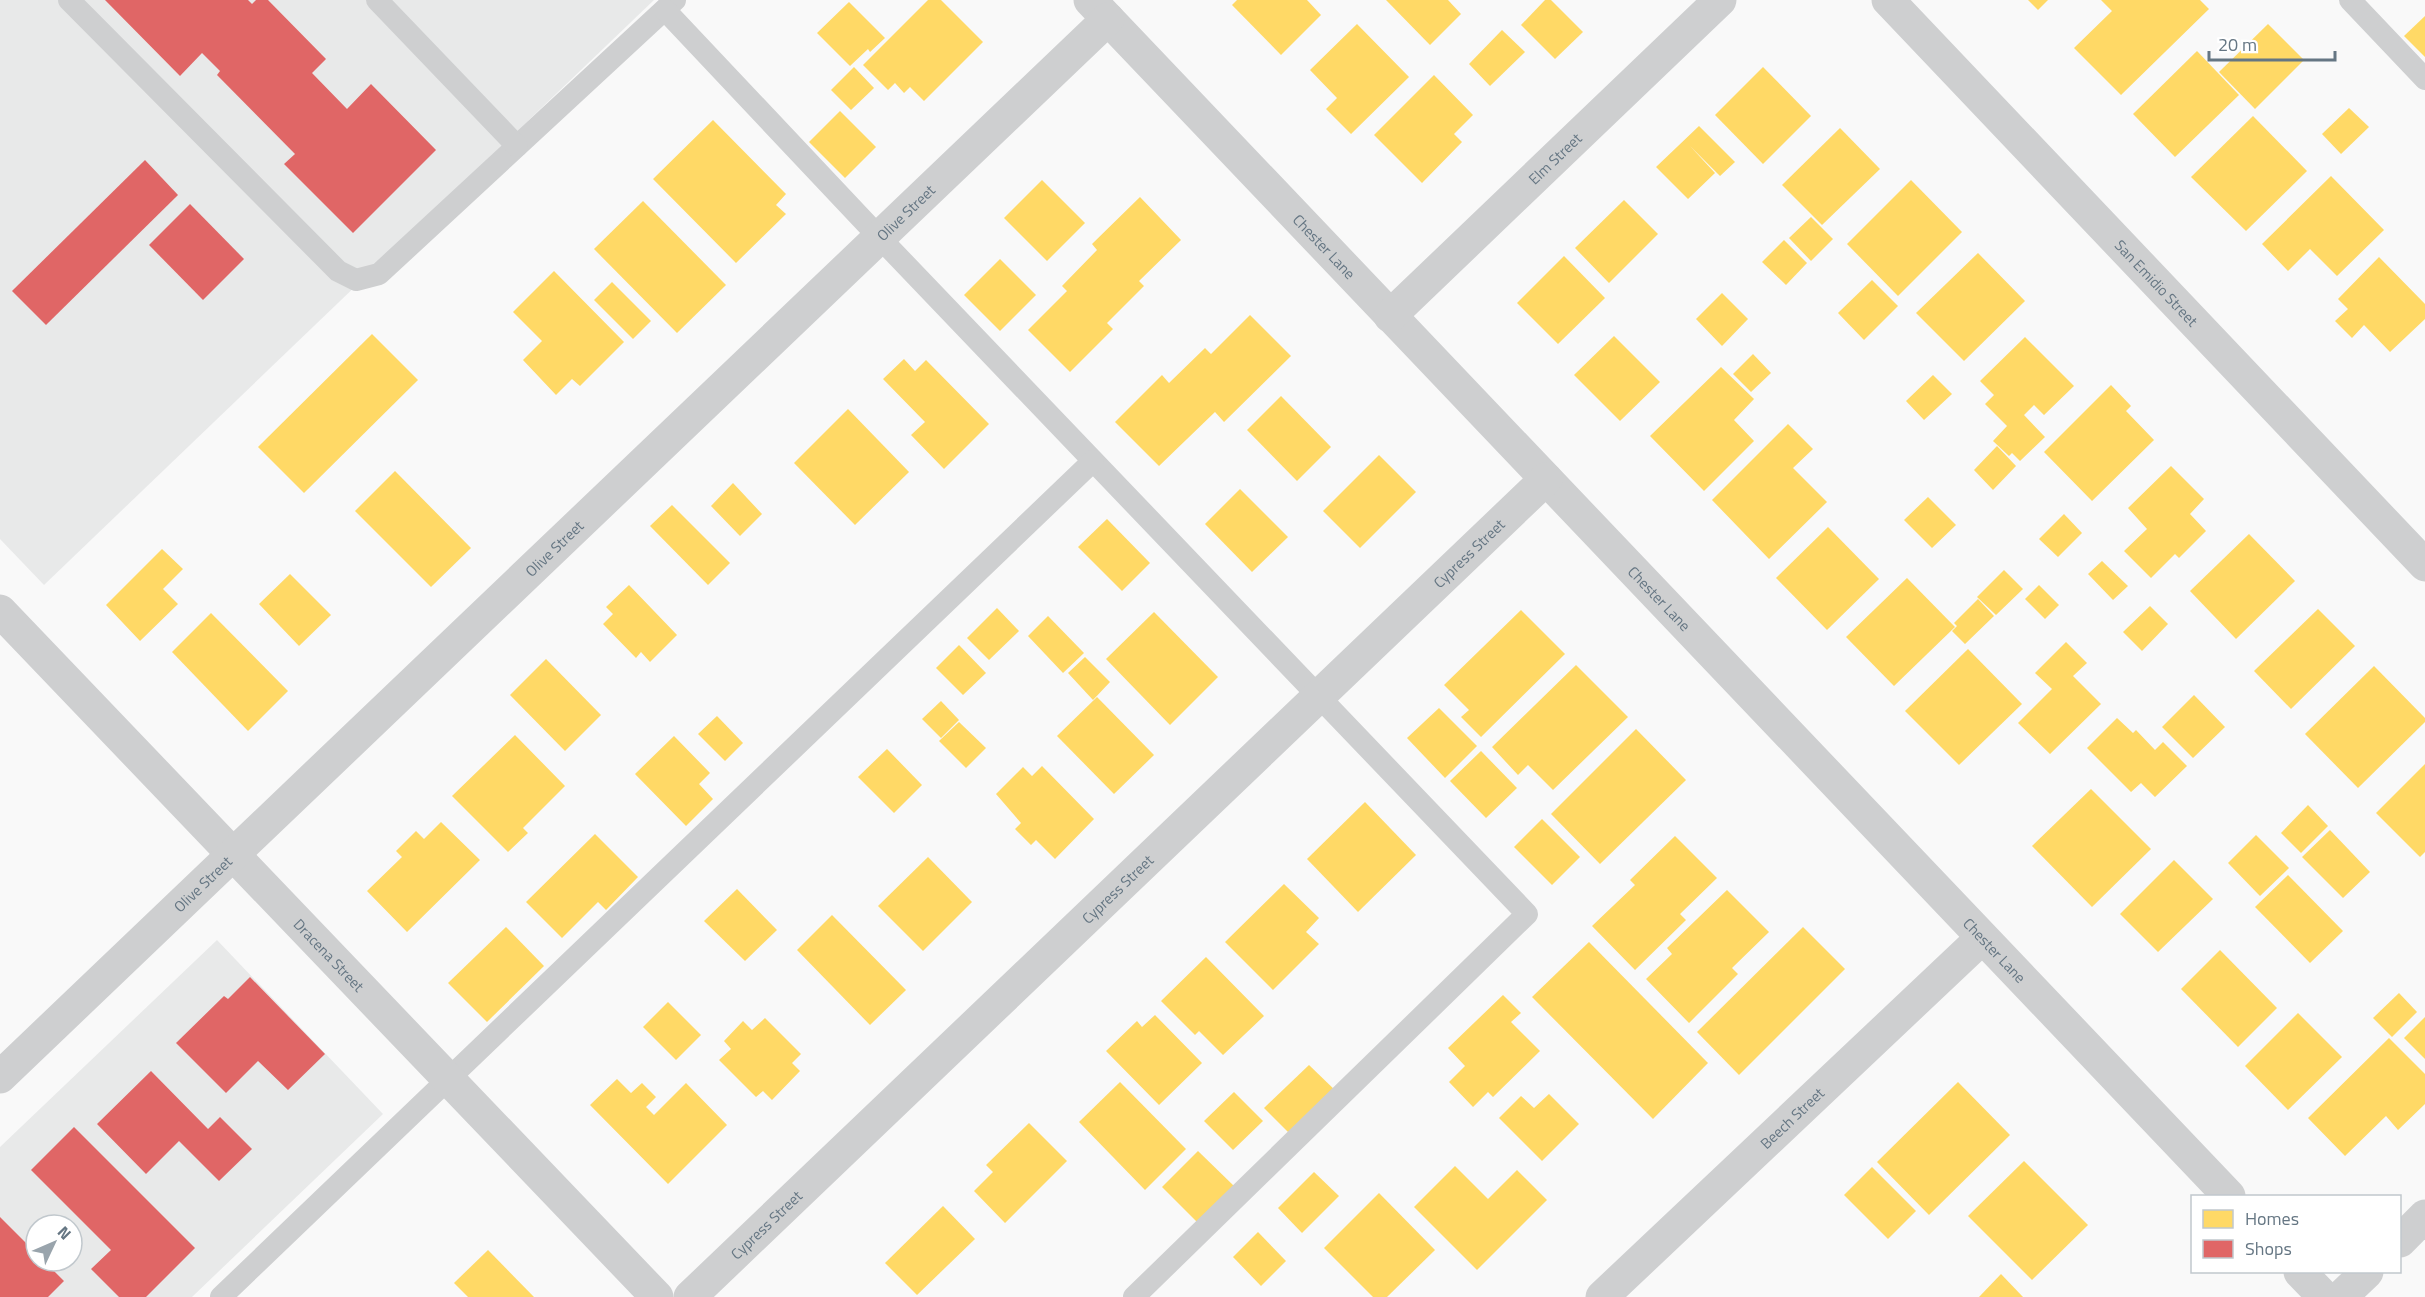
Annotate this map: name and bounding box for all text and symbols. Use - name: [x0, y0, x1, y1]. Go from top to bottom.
- scale bar: [2209, 24, 2335, 62]
- text: 20 m: [2218, 31, 2257, 58]
- street label: Elm Street: [1523, 127, 1587, 190]
- street label: Olive Street: [871, 178, 940, 246]
- street label: Chester Lane: [1288, 208, 1361, 284]
- street label: San Emidio Street: [2110, 234, 2204, 332]
- street label: Cypress Street: [1428, 512, 1510, 593]
- street label: Olive Street: [520, 514, 589, 582]
- street label: Chester Lane: [1623, 560, 1696, 636]
- street label: Cypress Street: [1076, 848, 1159, 929]
- street label: Olive Street: [168, 849, 238, 917]
- street label: Chester Lane: [1958, 912, 2032, 988]
- street label: Dracena Street: [288, 913, 371, 997]
- street label: Beech Street: [1754, 1081, 1830, 1154]
- street label: Cypress Street: [725, 1184, 808, 1264]
- legend: [2191, 1195, 2401, 1273]
- text: Homes: [2245, 1205, 2299, 1232]
- north arrow: [24, 1213, 84, 1273]
- text: N: [52, 1220, 77, 1245]
- text: Shops: [2245, 1235, 2292, 1262]

